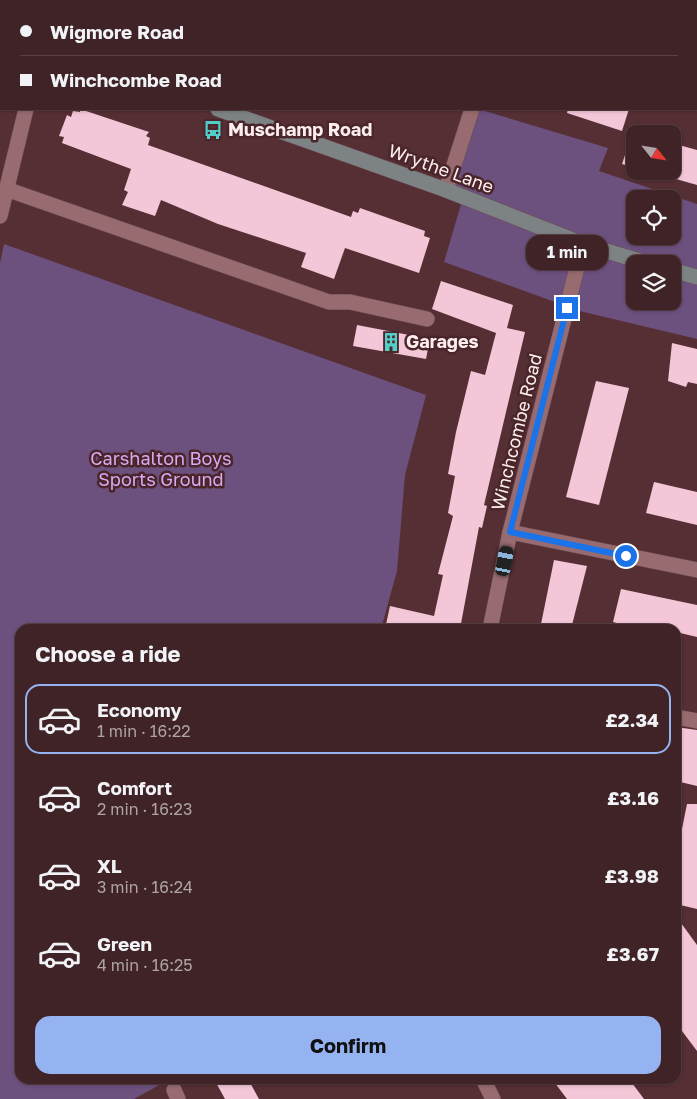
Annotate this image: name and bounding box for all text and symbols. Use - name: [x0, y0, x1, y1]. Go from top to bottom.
- text: Wigmore Road: [50, 20, 184, 43]
- text: Winchcombe Road: [50, 68, 222, 91]
- place label: Muschamp Road: [228, 118, 372, 140]
- bus stop icon: Muschamp Road: [202, 119, 224, 141]
- north arrow: [626, 125, 681, 180]
- map controls: [626, 125, 681, 310]
- street label: Wrythe Lane: [386, 139, 497, 197]
- button: locate: [626, 190, 681, 245]
- callout: 1 min: [526, 236, 608, 270]
- text: 1 min: [547, 242, 587, 262]
- button: layers: [626, 255, 681, 310]
- route end: [556, 297, 578, 319]
- place label: Garages: [406, 330, 479, 352]
- building icon: Garages: [380, 331, 402, 353]
- street label: Winchcombe Road: [486, 351, 546, 512]
- park label: Carshalton Boys Sports Ground: [90, 447, 232, 490]
- car: [494, 545, 515, 577]
- route start: [615, 545, 637, 567]
- text: Choose a ride: [35, 640, 181, 667]
- icon: car: [37, 697, 82, 742]
- text: Economy: [97, 698, 182, 721]
- text: £2.34: [605, 708, 659, 731]
- text: 1 min · 16:22: [97, 721, 191, 741]
- icon: car: [37, 775, 82, 820]
- text: Comfort: [97, 776, 172, 799]
- text: £3.16: [607, 786, 659, 809]
- text: 2 min · 16:23: [97, 799, 192, 819]
- icon: car: [37, 853, 82, 898]
- text: XL: [97, 854, 122, 877]
- text: £3.98: [605, 864, 659, 887]
- text: 3 min · 16:24: [97, 877, 193, 897]
- icon: car: [37, 931, 82, 976]
- text: Green: [97, 932, 152, 955]
- text: £3.67: [606, 942, 659, 965]
- text: 4 min · 16:25: [97, 955, 193, 975]
- button: Confirm: [35, 1016, 661, 1074]

